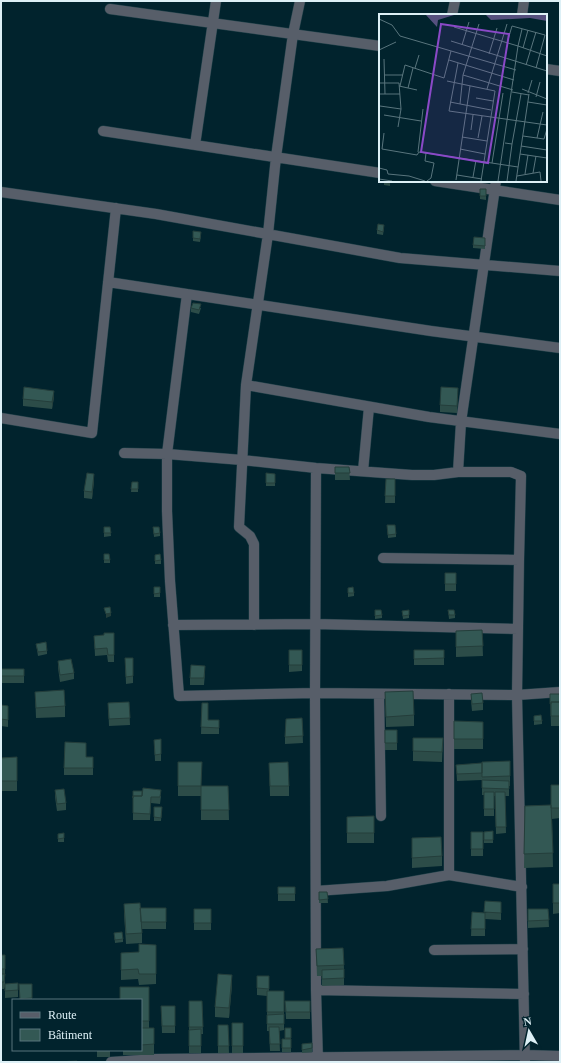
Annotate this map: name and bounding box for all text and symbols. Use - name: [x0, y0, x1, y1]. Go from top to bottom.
- inset map: [379, 14, 547, 182]
- legend: [12, 999, 142, 1051]
- text: Route: [48, 1008, 77, 1022]
- north arrow: [509, 1011, 549, 1051]
- text: N: [523, 1015, 532, 1028]
- text: Bâtiment: [48, 1028, 93, 1042]

